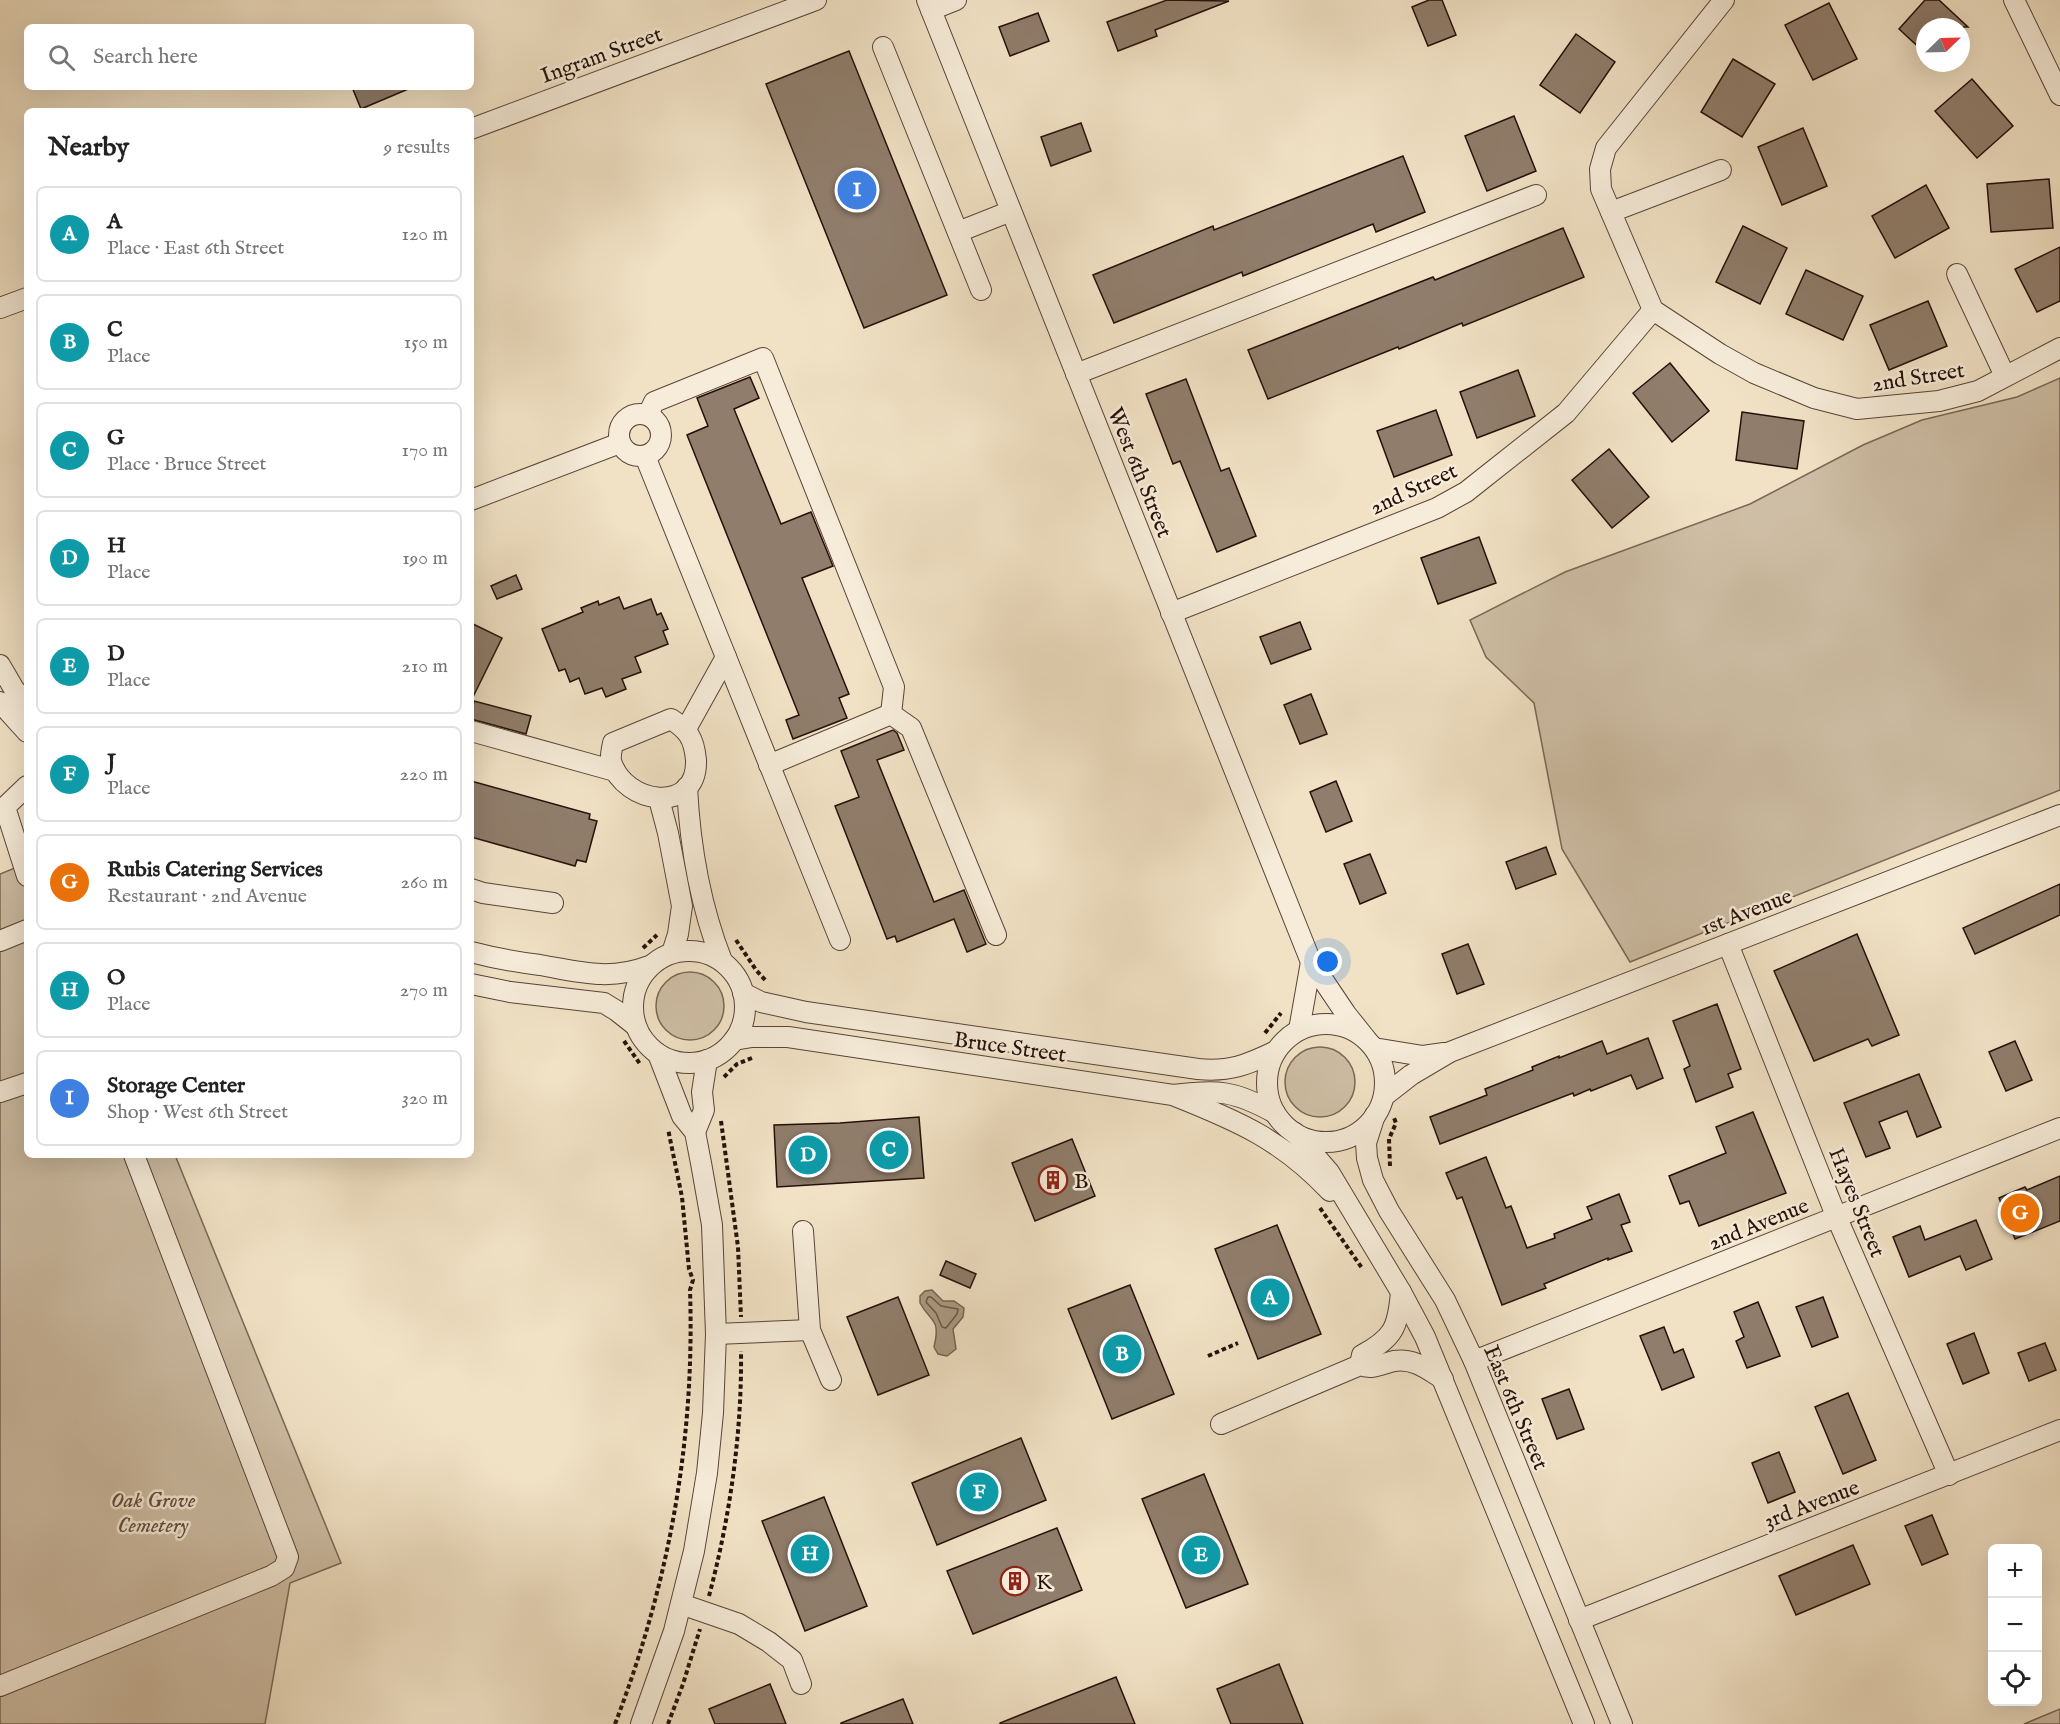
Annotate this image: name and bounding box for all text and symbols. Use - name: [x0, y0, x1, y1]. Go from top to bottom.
- north arrow: [1916, 18, 1970, 72]
- street label: Ingram Street: [537, 21, 667, 91]
- search box: [24, 24, 474, 90]
- icon: search: [45, 41, 78, 74]
- text: Search here: [93, 43, 198, 71]
- text: Nearby: [48, 131, 129, 164]
- text: 9 results: [384, 135, 450, 160]
- pin: I: [838, 168, 876, 213]
- text: A: [107, 208, 122, 236]
- text: A: [63, 222, 76, 247]
- text: 120 m: [402, 222, 448, 247]
- text: Place · East 6th Street: [107, 236, 284, 261]
- text: C: [107, 316, 123, 344]
- text: B: [63, 330, 76, 355]
- text: 150 m: [404, 330, 448, 355]
- text: Place: [107, 344, 150, 369]
- street label: 2nd Street: [1870, 357, 1967, 399]
- street label: West 6th Street: [1100, 404, 1178, 542]
- text: G: [107, 424, 125, 452]
- text: C: [62, 438, 77, 463]
- text: 170 m: [402, 438, 448, 463]
- text: Place · Bruce Street: [107, 452, 266, 477]
- street label: 2nd Street: [1366, 457, 1462, 522]
- text: H: [107, 532, 126, 560]
- text: D: [61, 546, 78, 571]
- text: 190 m: [402, 546, 448, 571]
- text: Place: [107, 560, 150, 585]
- text: D: [107, 640, 125, 668]
- text: E: [63, 654, 76, 679]
- text: 210 m: [402, 654, 448, 679]
- text: Place: [107, 668, 150, 693]
- text: J: [107, 748, 116, 776]
- text: F: [63, 762, 76, 787]
- text: 220 m: [400, 762, 448, 787]
- text: Place: [107, 776, 150, 801]
- text: Rubis Catering Services: [107, 856, 323, 884]
- text: G: [62, 870, 77, 895]
- text: 260 m: [401, 870, 448, 895]
- street label: 1st Avenue: [1697, 883, 1796, 943]
- text: Restaurant · 2nd Avenue: [107, 884, 307, 909]
- your location: [1313, 947, 1342, 976]
- text: O: [107, 964, 125, 992]
- text: H: [61, 978, 78, 1003]
- text: 270 m: [400, 978, 448, 1003]
- text: Place: [107, 992, 150, 1017]
- street label: Bruce Street: [952, 1026, 1068, 1070]
- text: Storage Center: [107, 1072, 245, 1100]
- text: I: [65, 1086, 74, 1111]
- text: 320 m: [402, 1086, 448, 1111]
- text: Shop · West 6th Street: [107, 1100, 288, 1125]
- pin: C: [870, 1128, 908, 1172]
- pin: D: [788, 1132, 828, 1178]
- street label: Hayes Street: [1821, 1144, 1891, 1262]
- building icon: B: [1037, 1164, 1069, 1196]
- place label: B: [1074, 1168, 1089, 1196]
- pin: G: [2000, 1190, 2040, 1236]
- street label: 2nd Avenue: [1704, 1192, 1813, 1258]
- pin: A: [1250, 1276, 1290, 1320]
- pin: B: [1102, 1332, 1142, 1376]
- street label: East 6th Street: [1476, 1341, 1554, 1475]
- pin: F: [960, 1470, 998, 1514]
- street label: 3rd Avenue: [1760, 1474, 1863, 1536]
- park label: Oak Grove Cemetery: [111, 1487, 196, 1540]
- pin: H: [790, 1532, 830, 1576]
- pin: E: [1182, 1532, 1220, 1578]
- map controls: [1988, 1544, 2042, 1706]
- button: +: [1988, 1544, 2042, 1598]
- building icon: K: [999, 1565, 1031, 1597]
- place label: K: [1036, 1569, 1053, 1597]
- button: −: [1988, 1598, 2042, 1652]
- button: locate: [1988, 1652, 2042, 1706]

